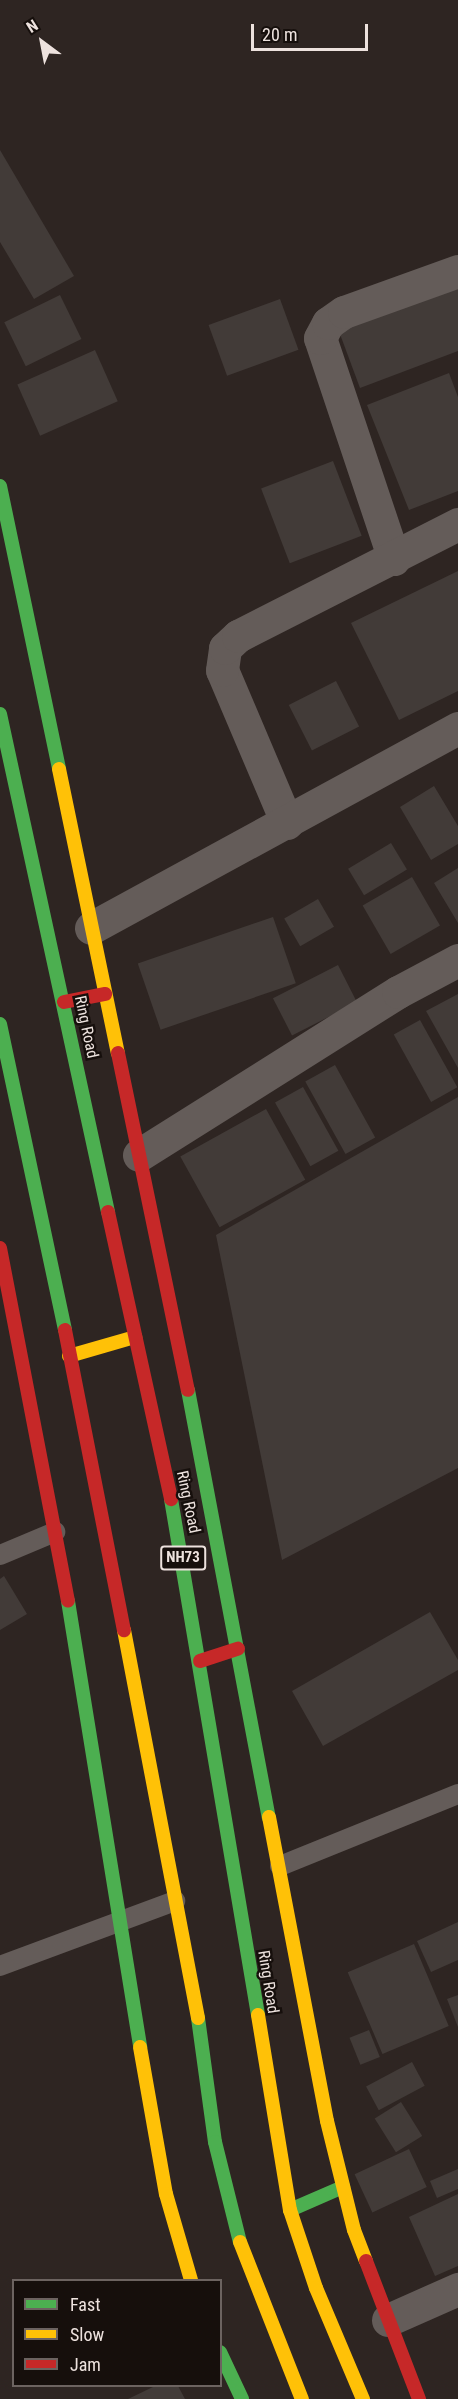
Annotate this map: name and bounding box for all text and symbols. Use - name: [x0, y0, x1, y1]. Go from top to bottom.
- north arrow: [12, 12, 72, 72]
- scale bar: [254, 12, 371, 50]
- text: N: [23, 16, 41, 37]
- text: 20 m: [262, 24, 297, 45]
- street label: Ring Road: [70, 994, 102, 1060]
- street label: Ring Road: [172, 1469, 204, 1535]
- road number: NH73: [159, 1546, 207, 1570]
- street label: Ring Road: [254, 1949, 282, 2015]
- legend: [12, 2279, 222, 2387]
- text: Fast: [70, 2294, 101, 2315]
- text: Slow: [70, 2324, 104, 2345]
- text: Jam: [70, 2354, 101, 2375]

